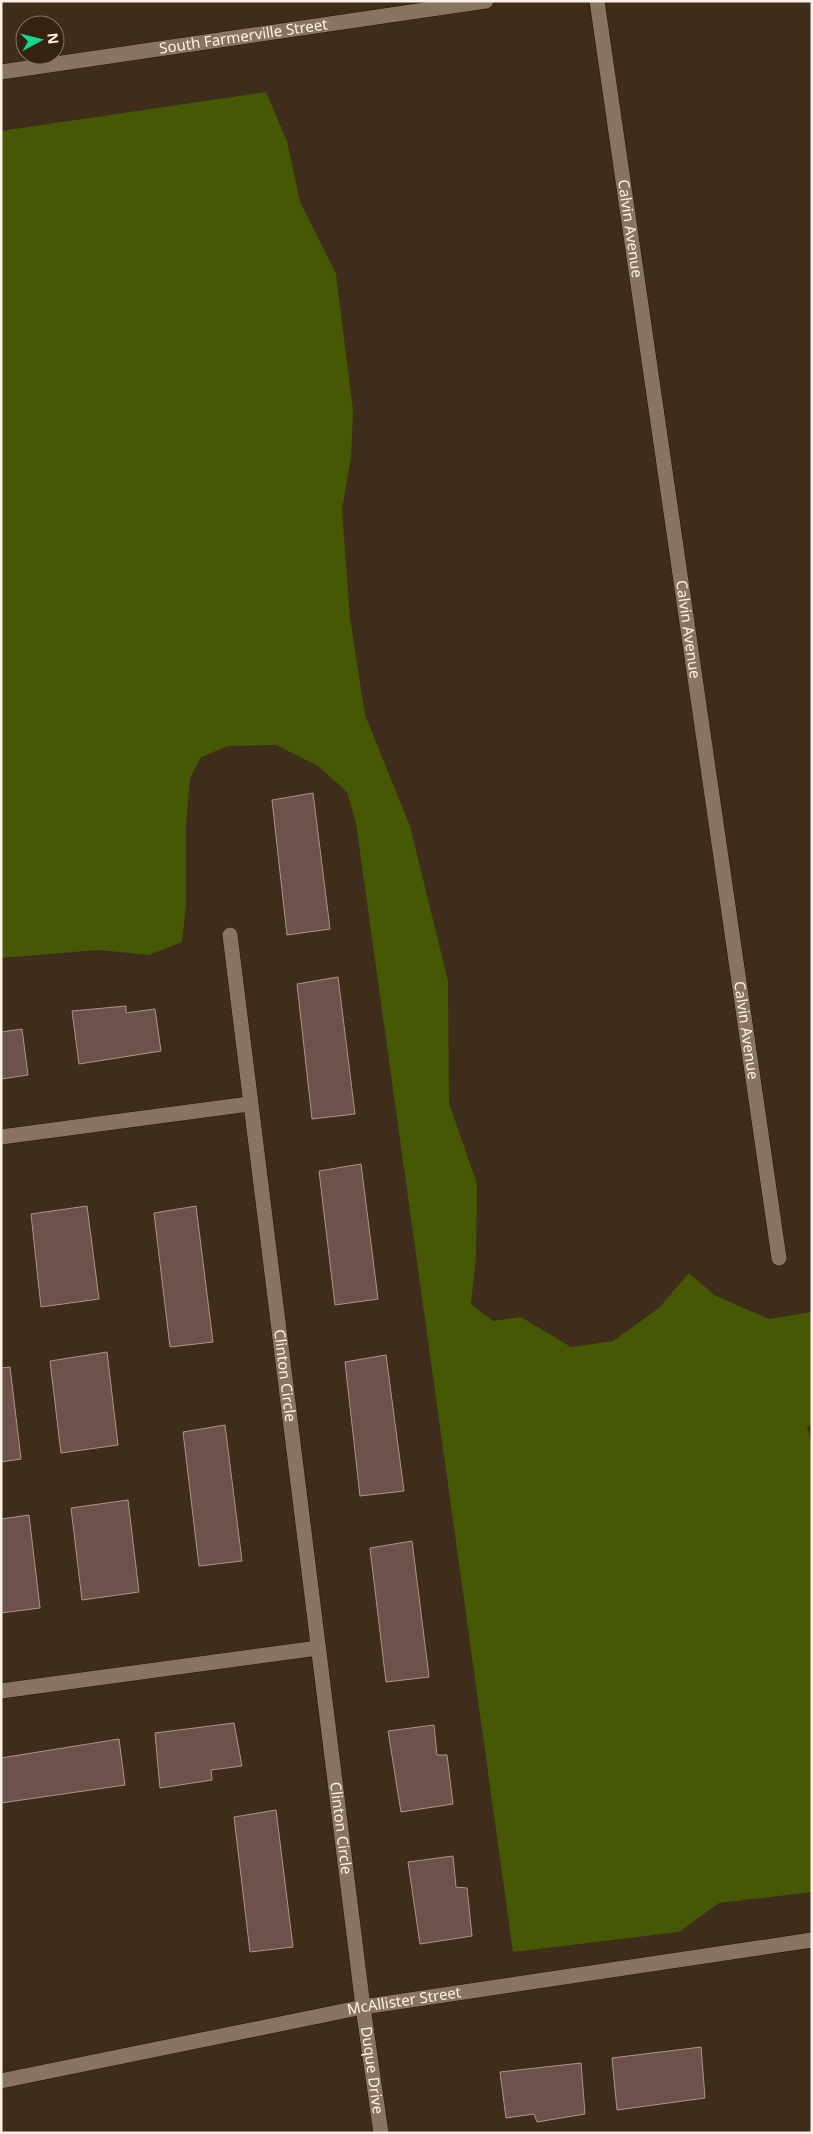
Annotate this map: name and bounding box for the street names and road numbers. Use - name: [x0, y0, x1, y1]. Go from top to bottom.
- street label: South Farmerville Street: [158, 13, 329, 58]
- street label: Calvin Avenue: [614, 178, 648, 279]
- street label: Calvin Avenue: [672, 579, 706, 680]
- street label: Calvin Avenue: [730, 980, 764, 1081]
- street label: Clinton Circle: [270, 1328, 301, 1423]
- street label: Clinton Circle: [326, 1781, 357, 1875]
- street label: McAllister Street: [345, 1981, 463, 2019]
- street label: Duque Drive: [357, 2025, 389, 2115]

